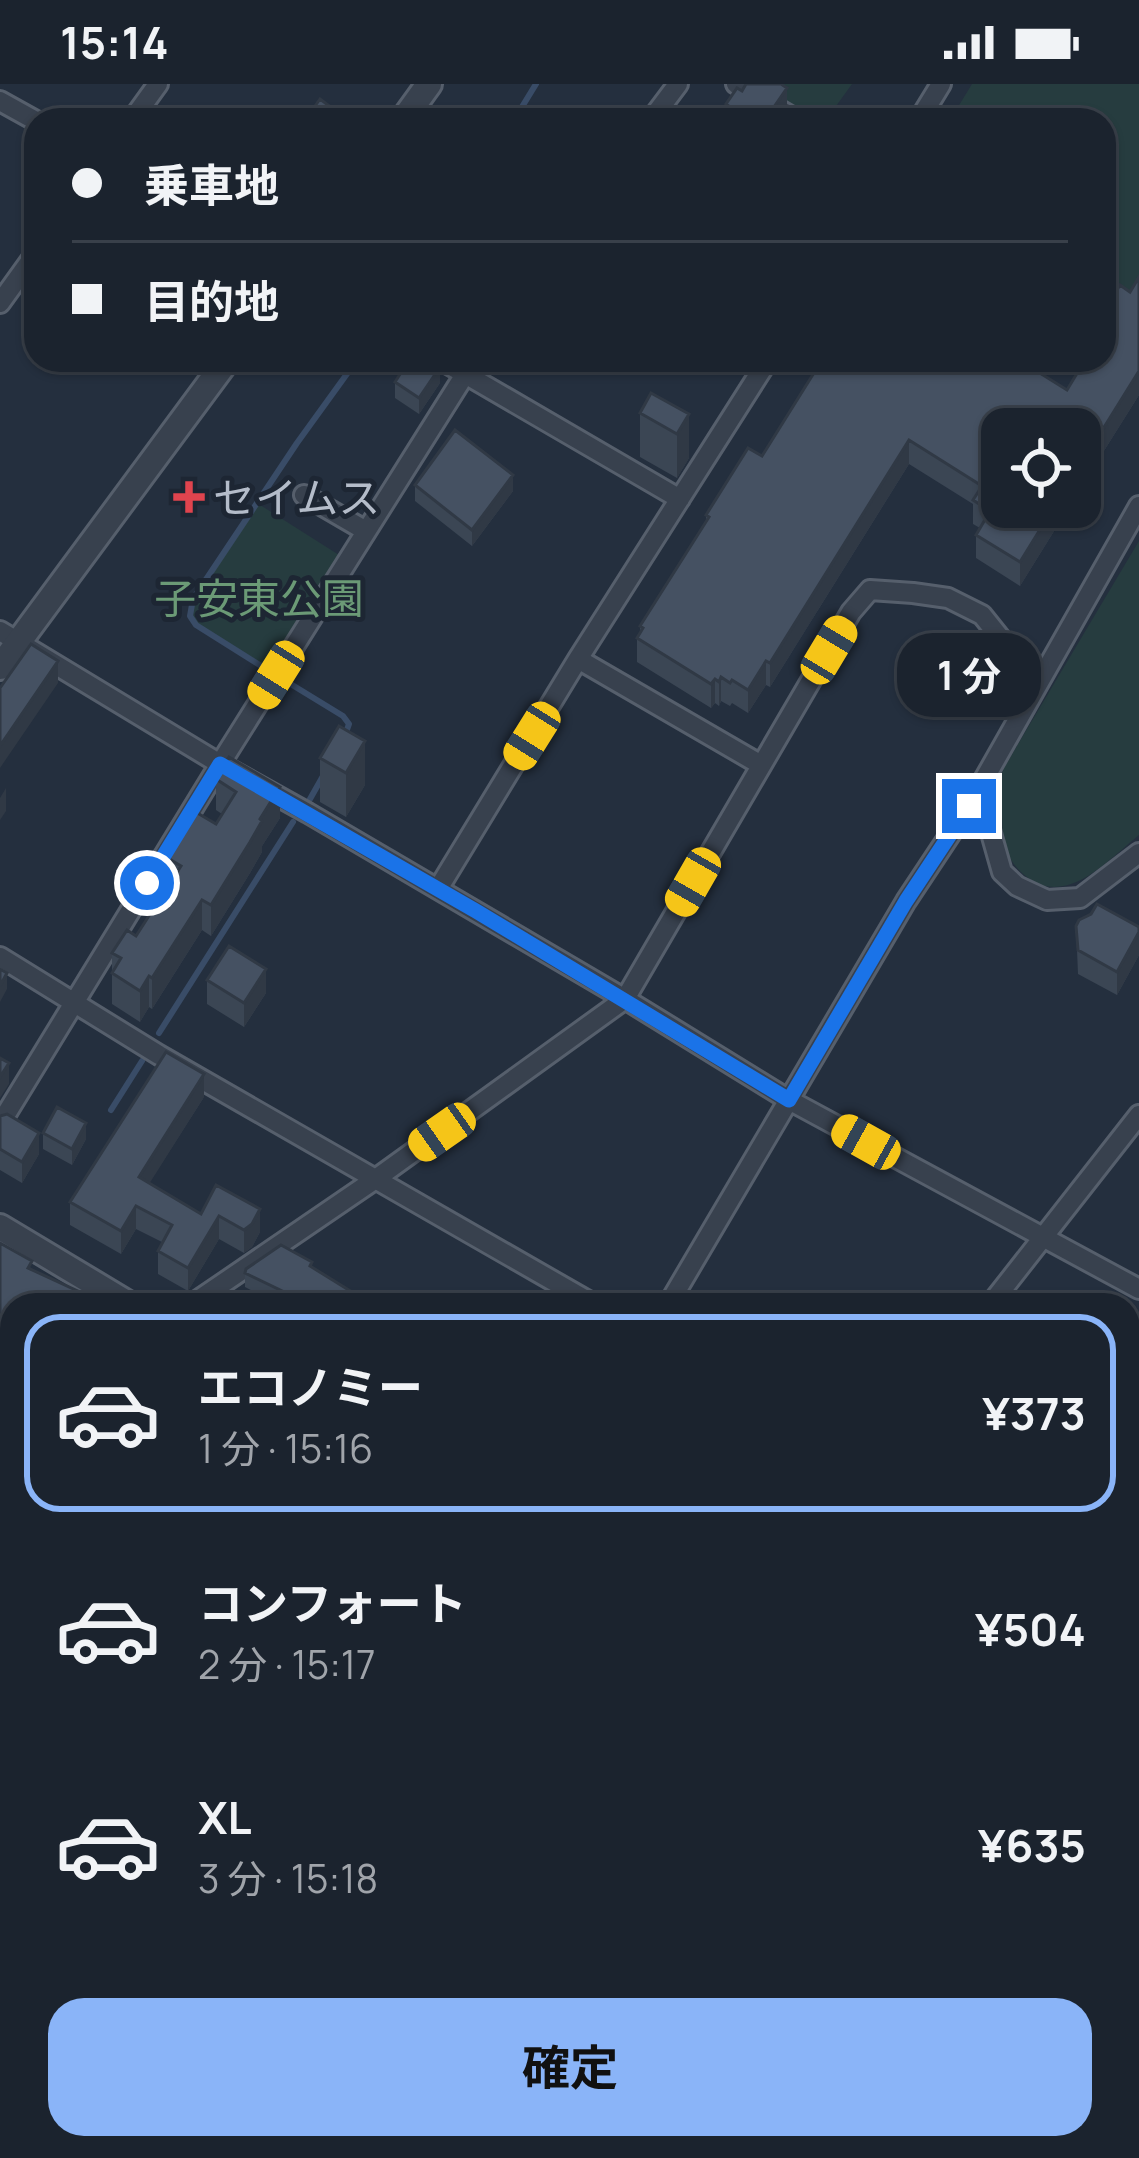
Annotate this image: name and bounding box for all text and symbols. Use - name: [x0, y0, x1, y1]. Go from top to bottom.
- text: 15:14: [60, 11, 169, 73]
- text: 乗車地: [144, 154, 279, 216]
- text: 目的地: [144, 270, 279, 332]
- map controls: [981, 408, 1101, 528]
- button: locate: [981, 408, 1101, 528]
- place label: セイムス: [213, 468, 380, 526]
- marker: セイムス: [176, 484, 202, 510]
- park label: 子安東公園: [154, 569, 364, 627]
- car: [795, 610, 863, 690]
- callout: 1 分: [897, 632, 1041, 716]
- car: [242, 635, 310, 715]
- text: 1 分: [937, 648, 1001, 702]
- car: [498, 696, 566, 776]
- route end: [942, 779, 996, 833]
- car: [659, 842, 727, 922]
- route start: [120, 856, 174, 910]
- car: [402, 1097, 482, 1167]
- car: [826, 1109, 906, 1175]
- text: エコノミー: [198, 1356, 423, 1418]
- icon: car: [54, 1359, 162, 1467]
- text: ¥373: [982, 1382, 1086, 1444]
- text: 1 分 · 15:16: [198, 1421, 373, 1475]
- text: コンフォート: [198, 1572, 467, 1634]
- icon: car: [54, 1575, 162, 1683]
- text: ¥504: [975, 1598, 1086, 1660]
- text: 2 分 · 15:17: [198, 1637, 376, 1691]
- text: XL: [198, 1786, 252, 1848]
- icon: car: [54, 1791, 162, 1899]
- text: ¥635: [978, 1814, 1086, 1876]
- text: 3 分 · 15:18: [198, 1851, 378, 1905]
- button: 確定: [48, 1998, 1092, 2136]

